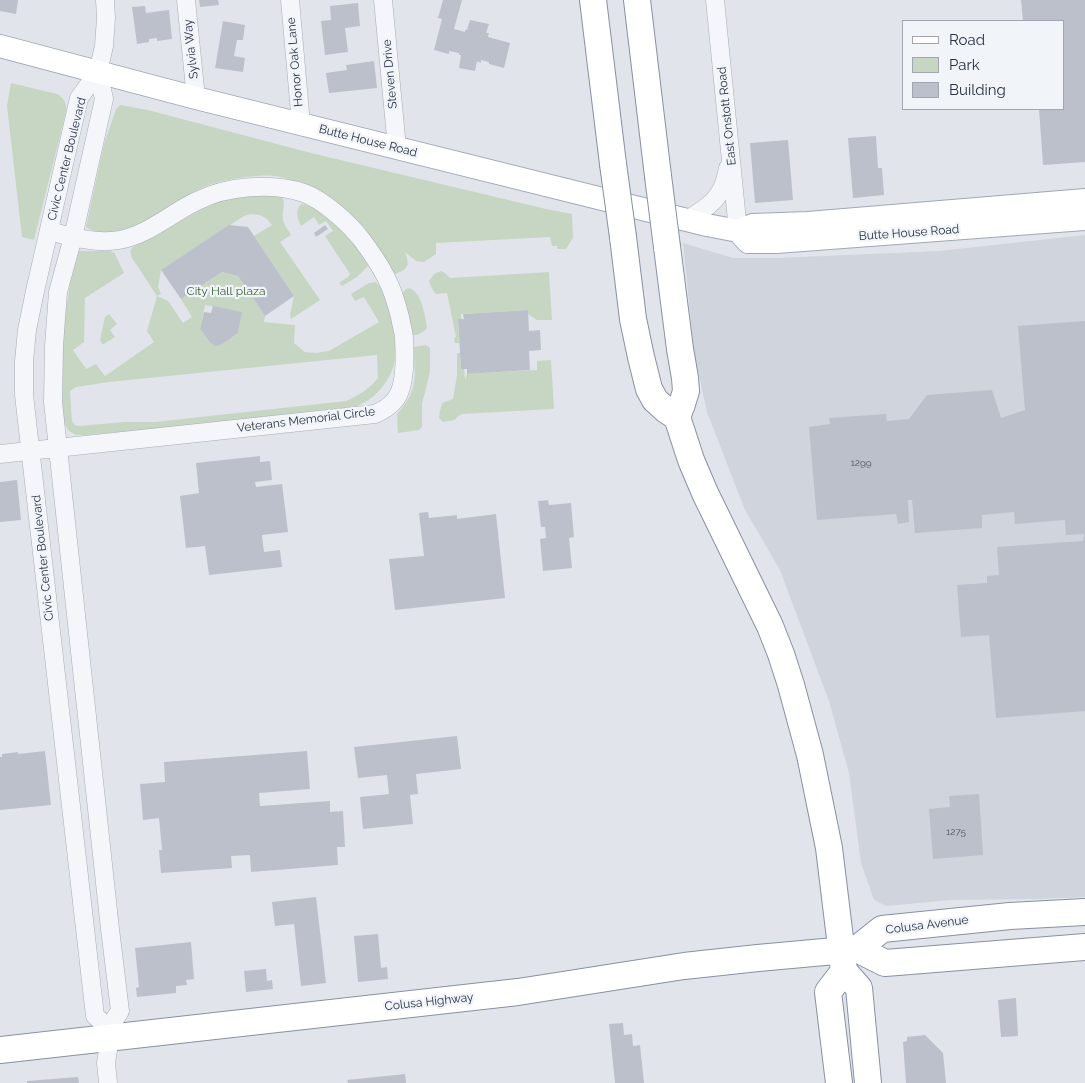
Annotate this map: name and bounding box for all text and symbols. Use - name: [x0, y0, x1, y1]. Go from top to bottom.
- street label: Honor Oak Lane: [284, 17, 306, 107]
- street label: Sylvia Way: [181, 18, 201, 80]
- legend: [902, 20, 1065, 110]
- text: Road: [949, 31, 985, 49]
- street label: Steven Drive: [380, 39, 400, 109]
- text: Park: [949, 56, 980, 74]
- street label: East Onstott Road: [715, 66, 739, 166]
- text: Building: [949, 81, 1006, 99]
- street label: Civic Center Boulevard: [45, 96, 89, 222]
- street label: Butte House Road: [317, 122, 419, 160]
- street label: Butte House Road: [858, 222, 960, 244]
- park label: City Hall plaza: [186, 284, 266, 298]
- street label: Veterans Memorial Circle: [236, 404, 376, 436]
- house number: 1299: [850, 457, 872, 469]
- street label: Civic Center Boulevard: [29, 494, 57, 622]
- house number: 1275: [946, 826, 966, 838]
- street label: Colusa Avenue: [885, 913, 969, 937]
- street label: Colusa Highway: [384, 990, 474, 1014]

